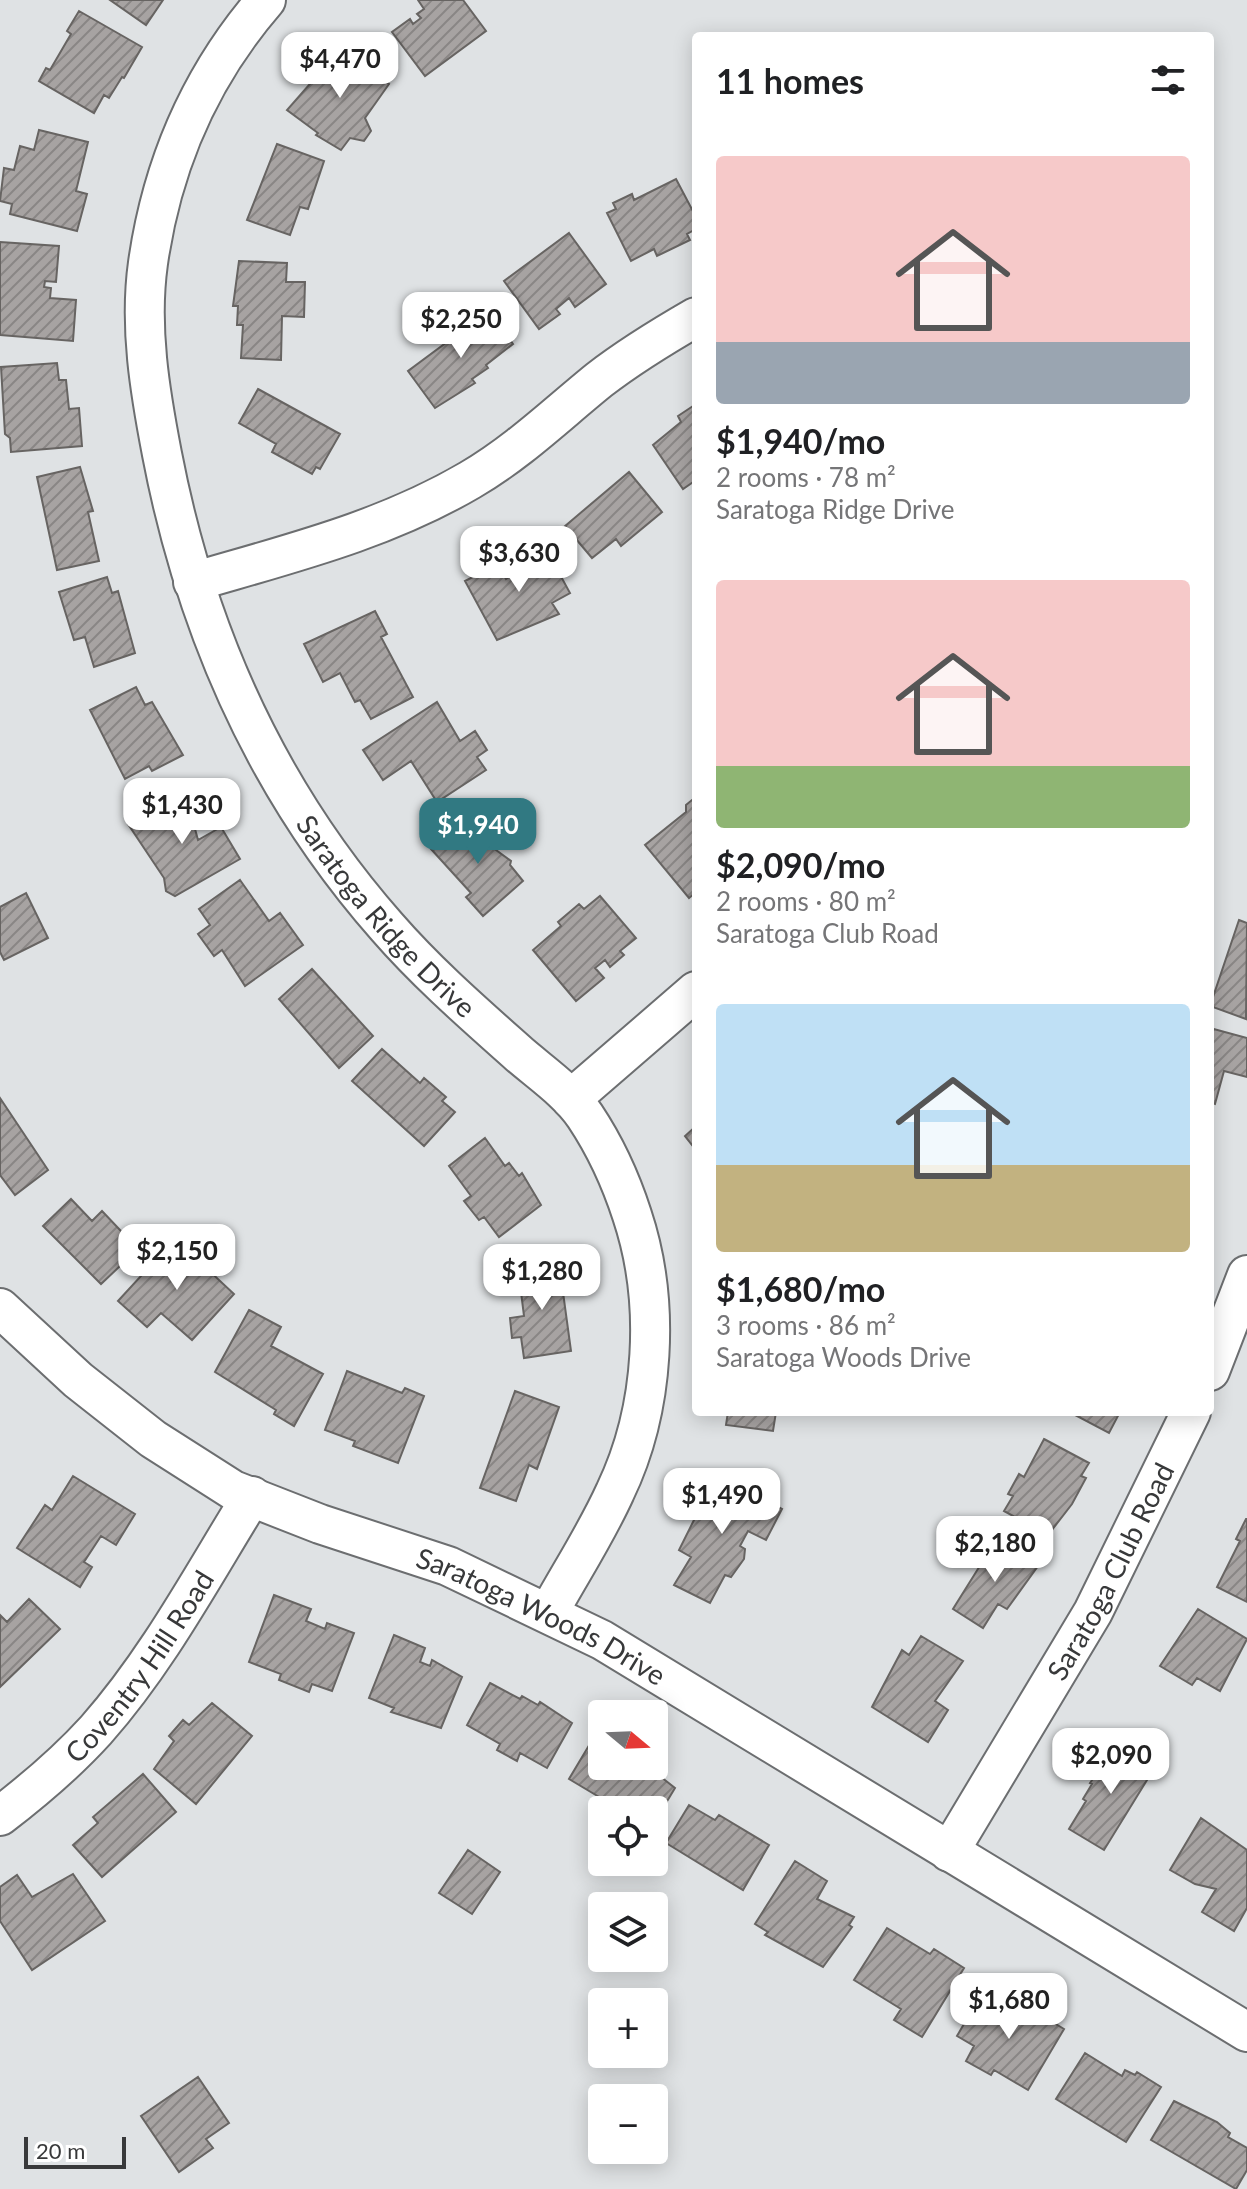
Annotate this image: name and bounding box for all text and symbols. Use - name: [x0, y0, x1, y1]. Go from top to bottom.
- pin: $4,470: [275, 32, 405, 100]
- text: $4,470: [299, 42, 381, 74]
- icon: filters: [1146, 58, 1190, 102]
- text: 11 homes: [716, 60, 864, 101]
- icon: home: [881, 208, 1025, 352]
- pin: $2,250: [396, 292, 526, 360]
- text: $2,250: [420, 302, 502, 334]
- text: $1,940/mo: [716, 420, 885, 461]
- text: 2 rooms · 78 m²: [716, 461, 896, 493]
- text: Saratoga Ridge Drive: [716, 493, 954, 525]
- pin: $3,630: [454, 526, 584, 594]
- text: $3,630: [478, 536, 560, 568]
- icon: home: [881, 632, 1025, 776]
- pin: $1,430: [117, 778, 247, 846]
- text: $1,430: [141, 788, 223, 820]
- pin: $1,940: [413, 798, 543, 866]
- street label: Saratoga Ridge Drive: [290, 808, 483, 1024]
- text: $1,940: [437, 808, 519, 840]
- text: $2,090/mo: [716, 844, 885, 885]
- text: 2 rooms · 80 m²: [716, 885, 896, 917]
- text: Saratoga Club Road: [716, 917, 939, 949]
- icon: home: [881, 1056, 1025, 1200]
- pin: $2,150: [112, 1224, 242, 1292]
- text: $2,150: [136, 1234, 218, 1266]
- pin: $1,280: [477, 1244, 607, 1312]
- text: $1,280: [501, 1254, 583, 1286]
- text: $1,680/mo: [716, 1268, 885, 1309]
- text: 3 rooms · 86 m²: [716, 1309, 896, 1341]
- text: Saratoga Woods Drive: [716, 1341, 971, 1373]
- street label: Saratoga Club Road: [1039, 1457, 1180, 1686]
- pin: $1,490: [657, 1468, 787, 1536]
- text: $1,490: [681, 1478, 763, 1510]
- pin: $2,180: [930, 1516, 1060, 1584]
- text: $2,180: [954, 1526, 1036, 1558]
- street label: Saratoga Woods Drive: [412, 1540, 672, 1692]
- street label: Coventry Hill Road: [58, 1564, 220, 1769]
- north arrow: [588, 1700, 668, 1780]
- map controls: [588, 1700, 668, 2164]
- pin: $2,090: [1046, 1728, 1176, 1796]
- text: $2,090: [1070, 1738, 1152, 1770]
- button: locate: [588, 1796, 668, 1876]
- button: layers: [588, 1892, 668, 1972]
- pin: $1,680: [944, 1973, 1074, 2041]
- text: $1,680: [968, 1983, 1050, 2015]
- button: +: [588, 1988, 668, 2068]
- button: −: [588, 2084, 668, 2164]
- scale bar: [24, 2133, 126, 2169]
- text: 20 m: [36, 2137, 85, 2164]

